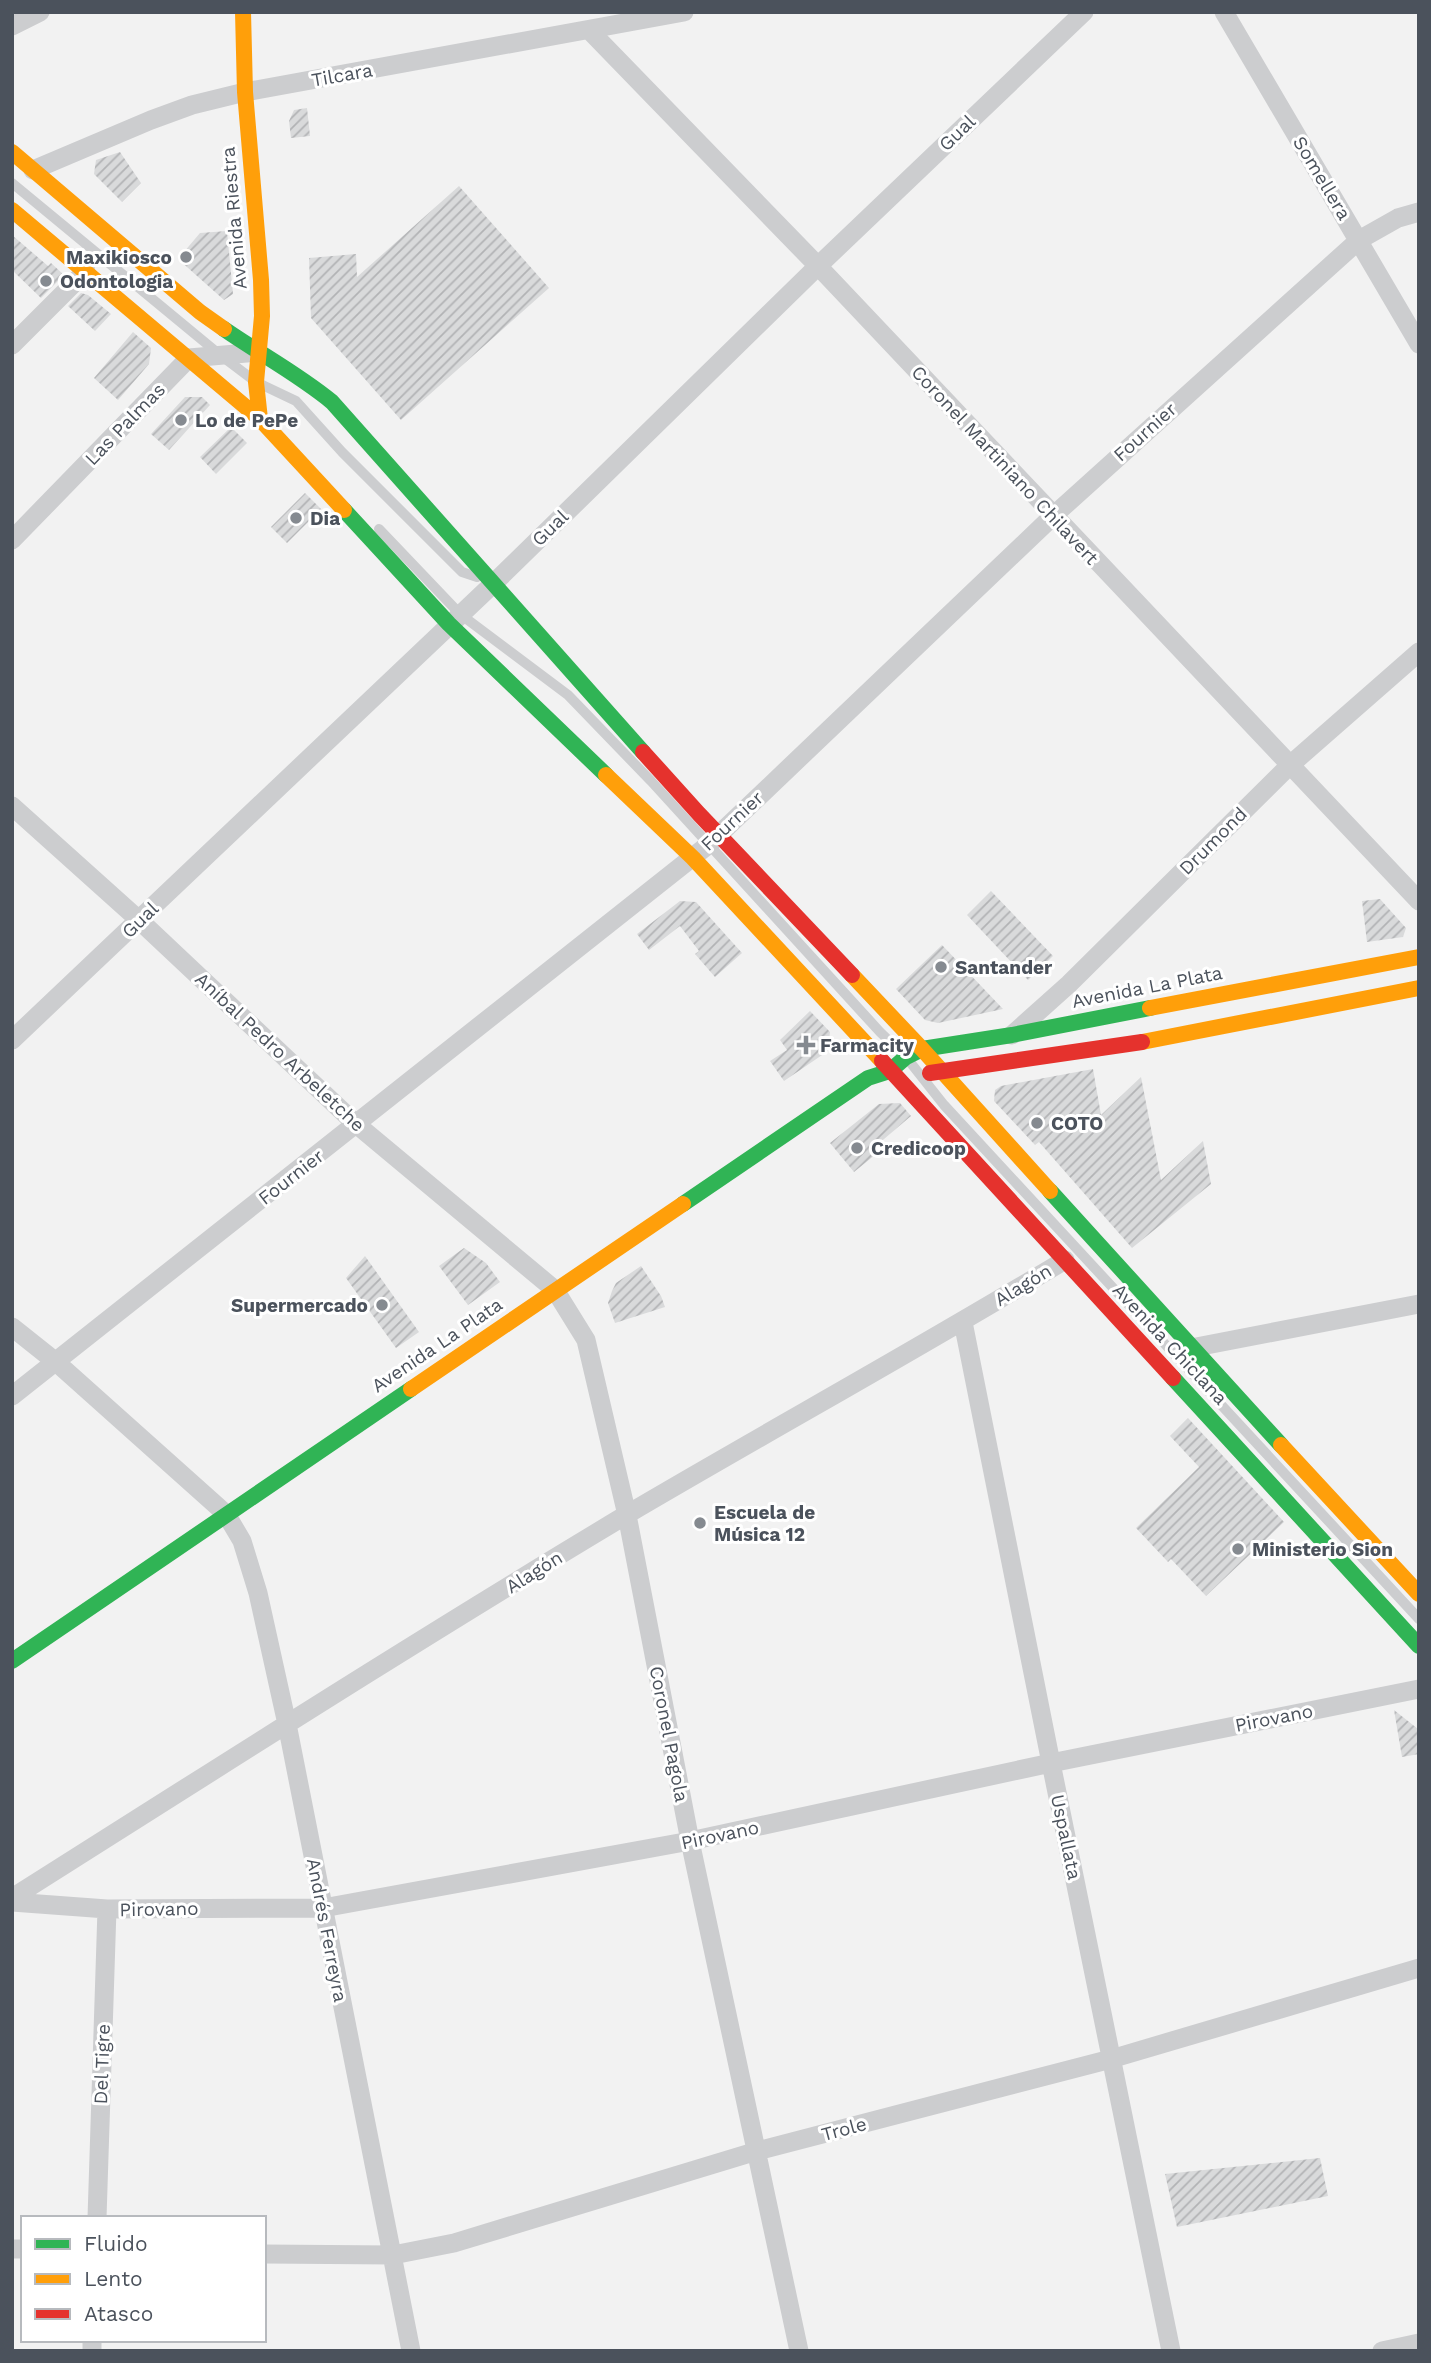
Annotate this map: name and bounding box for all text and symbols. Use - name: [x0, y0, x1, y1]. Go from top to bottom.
- street label: Tilcara: [310, 58, 375, 92]
- street label: Gual: [934, 110, 980, 156]
- street label: Somellera: [1288, 132, 1356, 224]
- street label: Avenida Riestra: [216, 146, 252, 290]
- place label: Maxikiosco: [66, 246, 172, 269]
- marker: Maxikiosco: [178, 249, 194, 265]
- place label: Odontologia: [60, 270, 173, 293]
- marker: Odontologia: [38, 273, 54, 289]
- street label: Coronel Martiniano Chilavert: [907, 361, 1103, 569]
- street label: Las Palmas: [80, 378, 170, 470]
- street label: Fournier: [1109, 398, 1181, 466]
- place label: Lo de PePe: [195, 409, 298, 432]
- marker: Lo de PePe: [173, 412, 189, 428]
- street label: Gual: [527, 505, 573, 551]
- place label: Dia: [310, 507, 340, 530]
- marker: Dia: [288, 510, 304, 526]
- street label: Fournier: [696, 786, 768, 856]
- street label: Drumond: [1174, 802, 1252, 880]
- street label: Gual: [117, 897, 163, 943]
- place label: Santander: [955, 956, 1053, 979]
- marker: Santander: [933, 959, 949, 975]
- street label: Avenida La Plata: [1070, 961, 1224, 1013]
- street label: Aníbal Pedro Arbeletche: [190, 967, 370, 1137]
- place label: Farmacity: [820, 1034, 914, 1057]
- marker: Farmacity: [798, 1037, 814, 1053]
- place label: COTO: [1051, 1112, 1103, 1135]
- marker: COTO: [1029, 1115, 1045, 1131]
- place label: Credicoop: [871, 1137, 966, 1160]
- marker: Credicoop: [849, 1140, 865, 1156]
- street label: Fournier: [254, 1144, 329, 1210]
- street label: Alagón: [990, 1259, 1056, 1311]
- street label: Avenida Chiclana: [1108, 1278, 1232, 1410]
- street label: Avenida La Plata: [367, 1293, 507, 1397]
- place label: Supermercado: [231, 1294, 368, 1317]
- marker: Supermercado: [374, 1297, 390, 1313]
- place label: Escuela de Música 12: [714, 1501, 815, 1546]
- marker: Escuela de Música 12: [692, 1515, 708, 1531]
- place label: Ministerio Sion: [1252, 1538, 1393, 1561]
- marker: Ministerio Sion: [1230, 1541, 1246, 1557]
- street label: Alagón: [501, 1546, 567, 1598]
- street label: Coronel Pagola: [645, 1664, 694, 1804]
- street label: Pirovano: [1233, 1699, 1315, 1737]
- street label: Uspallata: [1046, 1792, 1086, 1882]
- street label: Pirovano: [679, 1816, 761, 1854]
- street label: Andrés Ferreyra: [302, 1856, 352, 2004]
- street label: Pirovano: [119, 1897, 199, 1921]
- street label: Del Tigre: [89, 2023, 115, 2105]
- street label: Trole: [819, 2112, 869, 2146]
- legend: [21, 2216, 266, 2342]
- text: Fluido: [84, 2231, 148, 2256]
- text: Lento: [84, 2266, 143, 2291]
- text: Atasco: [84, 2301, 153, 2326]

